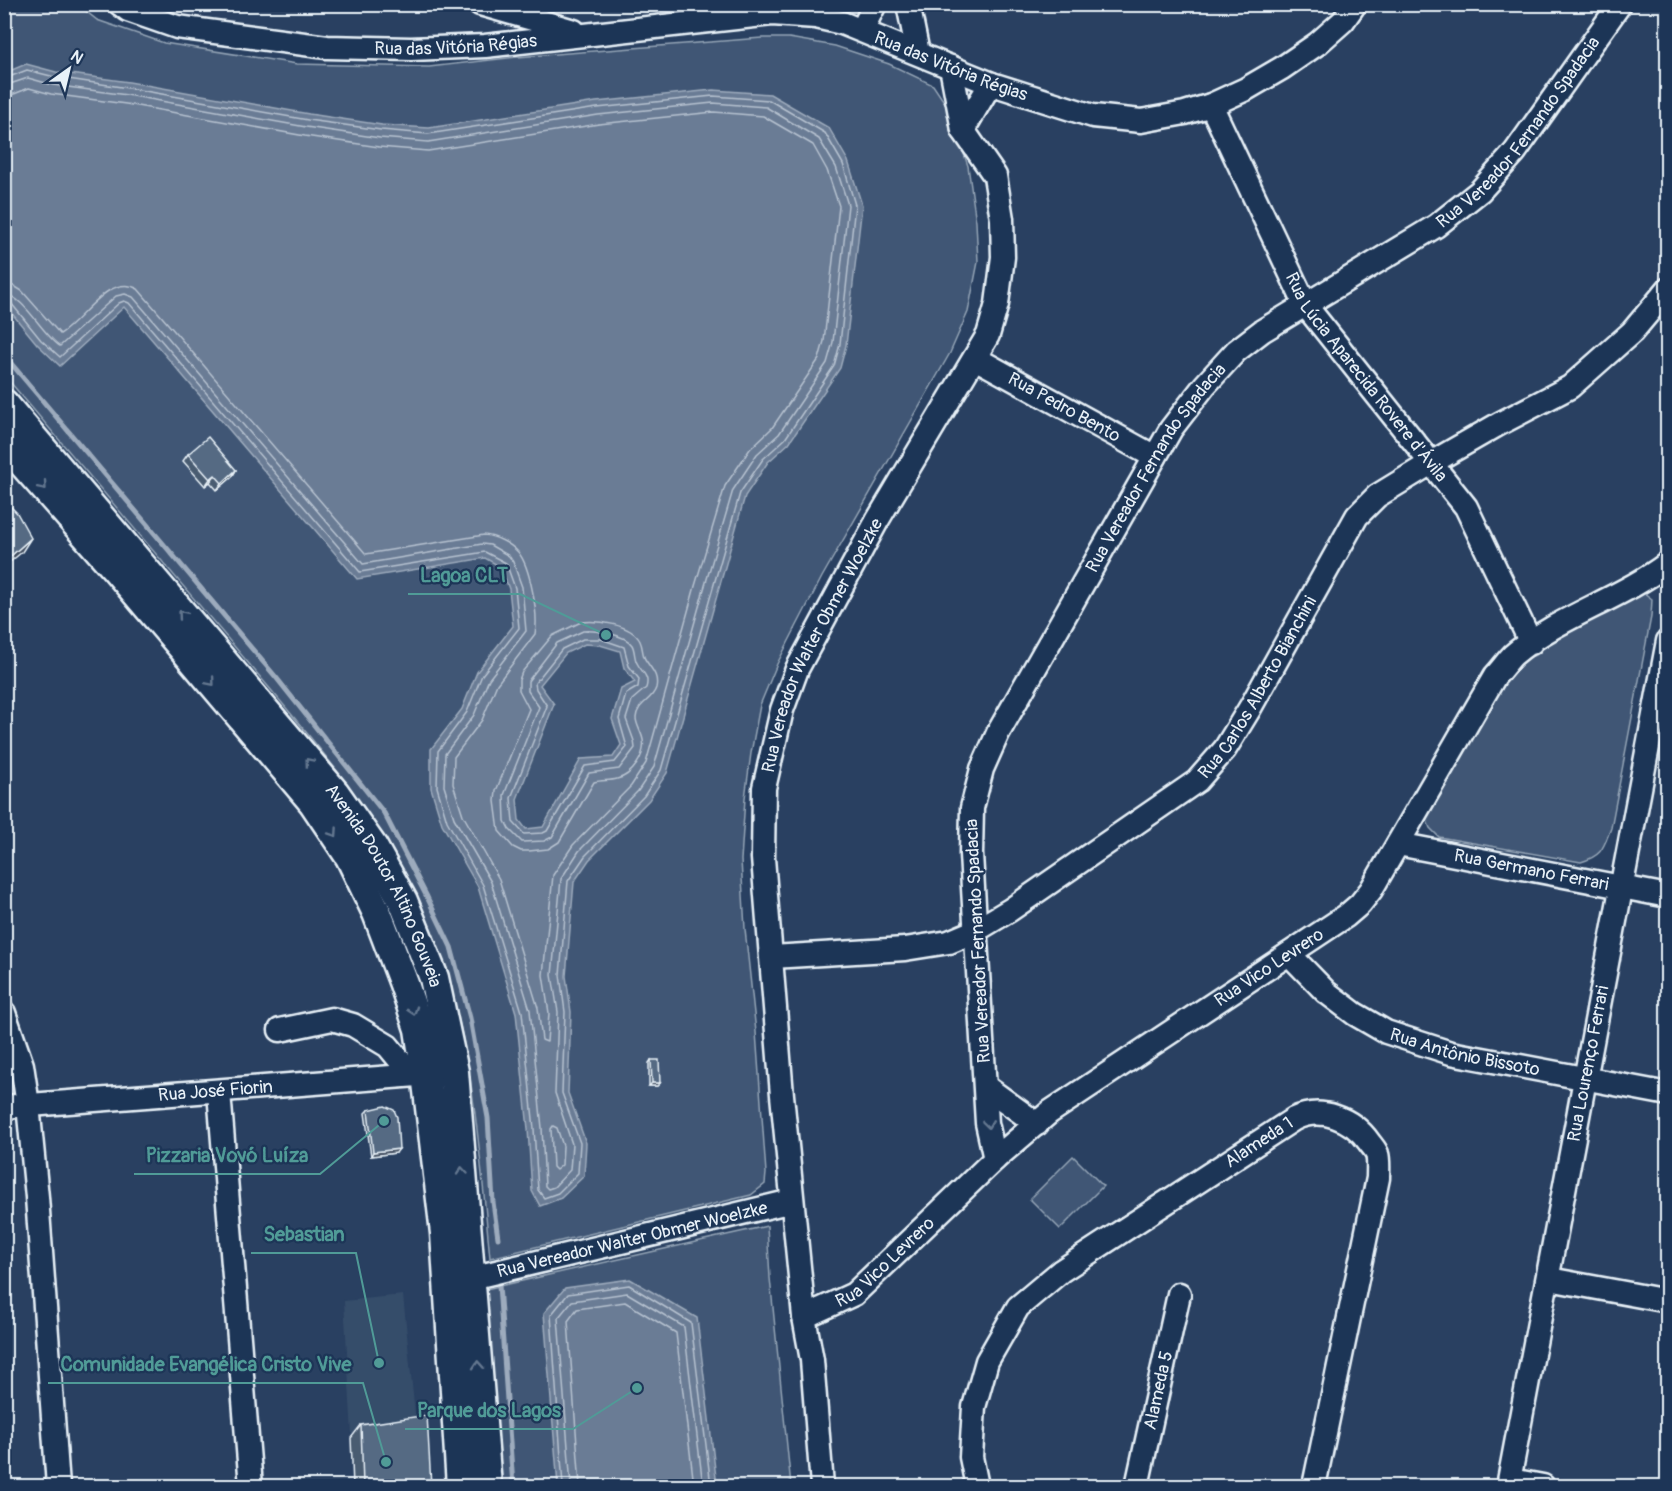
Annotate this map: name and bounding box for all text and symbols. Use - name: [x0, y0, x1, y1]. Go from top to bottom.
- street label: Rua das Vitória Régias: [871, 26, 1030, 106]
- street label: Rua das Vitória Régias: [374, 29, 538, 61]
- street label: Rua Vereador Fernando Spadacia: [1431, 32, 1605, 233]
- north arrow: [39, 39, 99, 99]
- text: N: [67, 46, 87, 69]
- street label: Rua Lúcia Aparecida Rovere d'Ávila: [1280, 269, 1453, 486]
- street label: Rua Vereador Fernando Spadacia: [1080, 358, 1231, 576]
- street label: Rua Pedro Bento: [1004, 367, 1125, 447]
- one-way arrow: [36, 479, 47, 490]
- street label: Rua Vereador Walter Obmer Woelzke: [756, 514, 888, 775]
- callout: Lagoa CLT: [408, 556, 520, 594]
- text: Lagoa CLT: [420, 563, 508, 588]
- street label: Rua Carlos Alberto Bianchini: [1193, 592, 1322, 783]
- one-way arrow: [178, 609, 189, 620]
- one-way arrow: [204, 675, 215, 686]
- one-way arrow: [305, 758, 316, 769]
- street label: Avenida Doutor Altino Gouveia: [320, 779, 447, 989]
- street label: Rua Vereador Fernando Spadacia: [960, 818, 996, 1064]
- one-way arrow: [327, 826, 338, 837]
- street label: Rua Germano Ferrari: [1452, 844, 1611, 896]
- street label: Rua Vico Levrero: [1210, 922, 1328, 1012]
- street label: Rua Lourenço Ferrari: [1562, 984, 1614, 1143]
- one-way arrow: [406, 1005, 418, 1016]
- street label: Rua Antônio Bissoto: [1387, 1023, 1542, 1081]
- street label: Rua José Fiorin: [157, 1075, 274, 1107]
- street label: Alameda 1: [1220, 1111, 1297, 1173]
- one-way arrow: [981, 1119, 994, 1128]
- callout: Pizzaria Vovó Luíza: [134, 1136, 320, 1174]
- text: Pizzaria Vovó Luíza: [146, 1143, 308, 1168]
- one-way arrow: [456, 1166, 469, 1176]
- street label: Rua Vereador Walter Obmer Woelzke: [495, 1196, 770, 1283]
- street label: Rua Vico Levrero: [832, 1211, 940, 1312]
- callout: Sebastian: [251, 1215, 356, 1253]
- text: Sebastian: [263, 1222, 345, 1247]
- callout: Comunidade Evangélica Cristo Vive: [48, 1345, 363, 1383]
- street label: Alameda 5: [1138, 1349, 1178, 1432]
- text: Comunidade Evangélica Cristo Vive: [61, 1352, 353, 1377]
- one-way arrow: [472, 1361, 485, 1370]
- callout: Parque dos Lagos: [405, 1391, 573, 1429]
- text: Parque dos Lagos: [417, 1398, 561, 1423]

